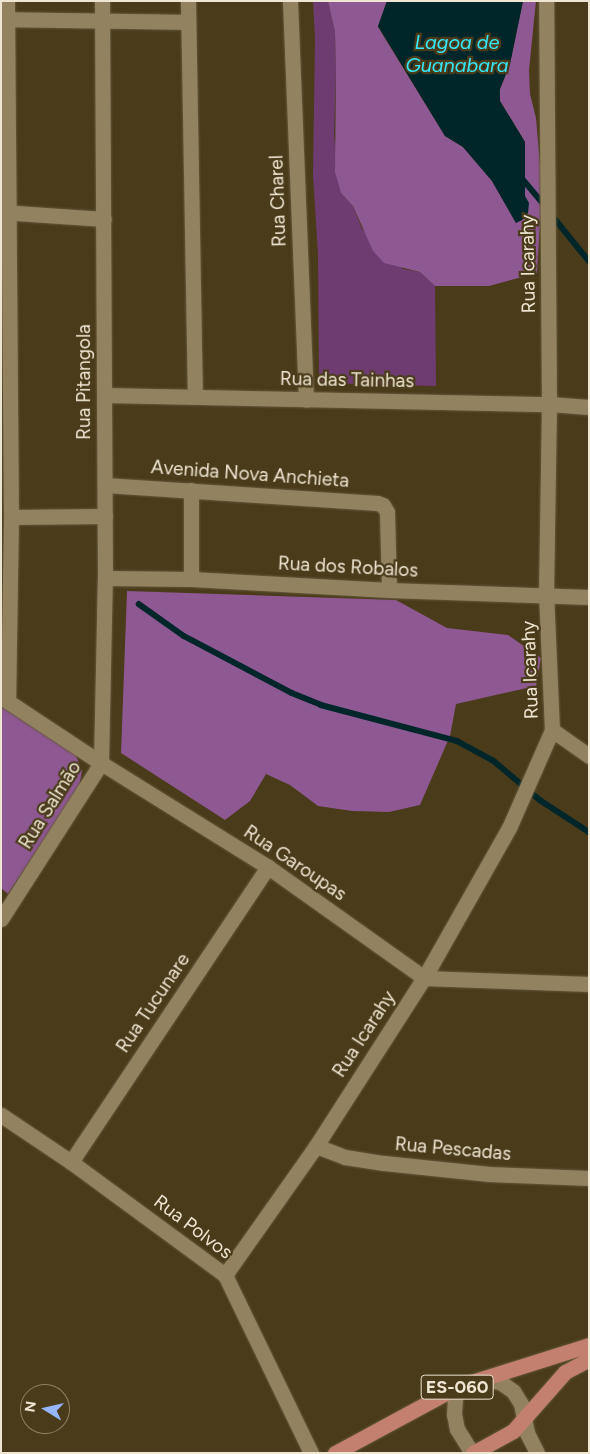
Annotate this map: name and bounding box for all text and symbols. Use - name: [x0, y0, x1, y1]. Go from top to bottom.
- water label: Lagoa de Guanabara: [405, 30, 509, 77]
- street label: Rua Charel: [265, 155, 291, 247]
- street label: Rua Icarahy: [516, 215, 540, 313]
- street label: Rua Pitangola: [73, 324, 95, 440]
- street label: Rua das Tainhas: [280, 367, 414, 393]
- street label: Avenida Nova Anchieta: [150, 456, 350, 492]
- street label: Rua dos Robalos: [277, 552, 419, 582]
- street label: Rua Icarahy: [517, 620, 543, 720]
- street label: Rua Salmão: [14, 757, 86, 853]
- street label: Rua Garoupas: [239, 820, 351, 906]
- street label: Rua Tucunare: [111, 949, 195, 1057]
- street label: Rua Icarahy: [328, 986, 400, 1082]
- street label: Rua Pescadas: [394, 1133, 512, 1165]
- street label: Rua Polvos: [149, 1190, 237, 1264]
- road number: ES-060: [420, 1371, 494, 1402]
- north arrow: [20, 1384, 70, 1434]
- text: N: [21, 1400, 40, 1413]

